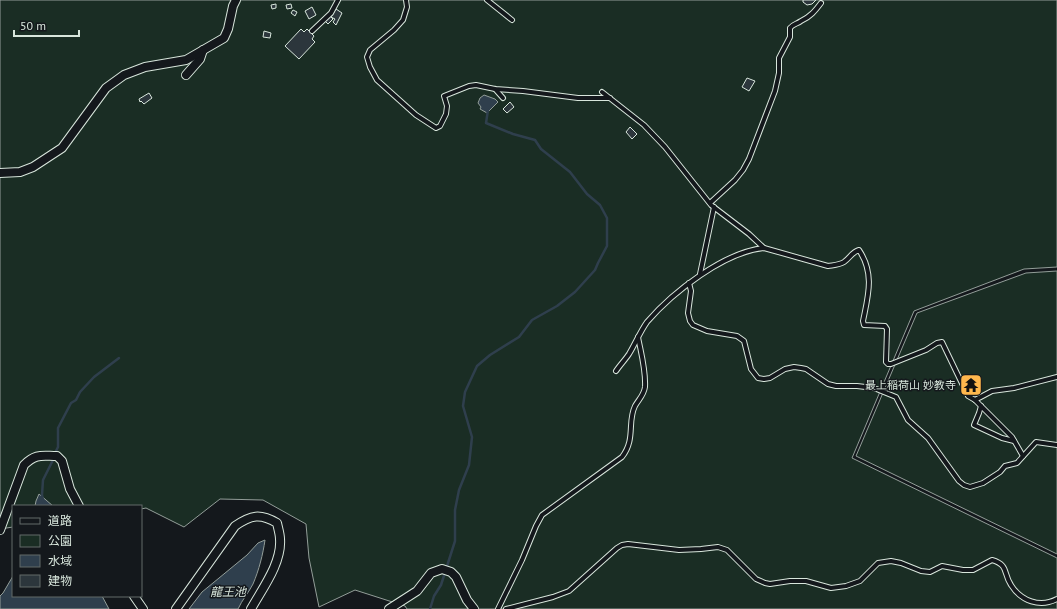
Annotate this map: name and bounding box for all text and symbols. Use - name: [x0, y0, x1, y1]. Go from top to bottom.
- scale bar: [14, 12, 79, 38]
- text: 50 m: [20, 18, 46, 33]
- temple icon: 最上稲荷山 妙教寺: [958, 372, 984, 398]
- place label: 最上稲荷山 妙教寺: [865, 378, 956, 392]
- legend: [12, 505, 142, 597]
- text: 道路: [48, 513, 72, 528]
- text: 公園: [48, 533, 72, 548]
- text: 水域: [48, 553, 72, 568]
- text: 建物: [48, 573, 72, 588]
- water label: 龍王池: [210, 584, 247, 599]

